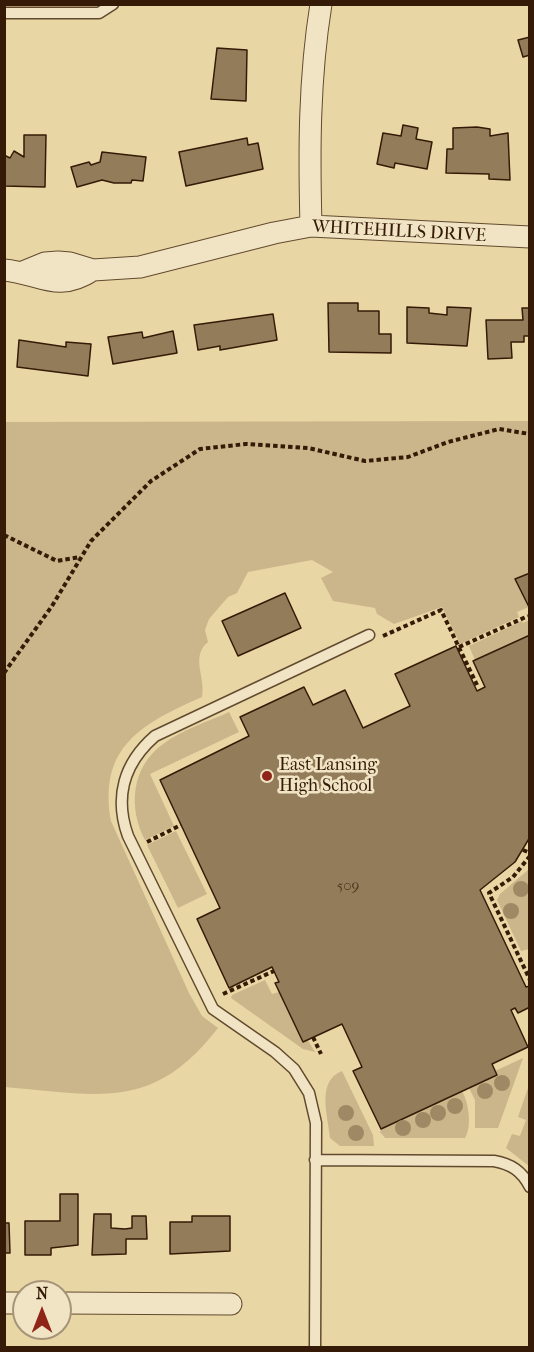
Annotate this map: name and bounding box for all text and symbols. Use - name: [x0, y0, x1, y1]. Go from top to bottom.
- street label: WHITEHILLS DRIVE: [311, 217, 487, 247]
- place label: East Lansing High School: [279, 755, 377, 798]
- marker: East Lansing High School: [260, 769, 274, 783]
- house number: 509: [337, 877, 359, 895]
- north arrow: [12, 1280, 72, 1340]
- text: N: [36, 1284, 48, 1303]

